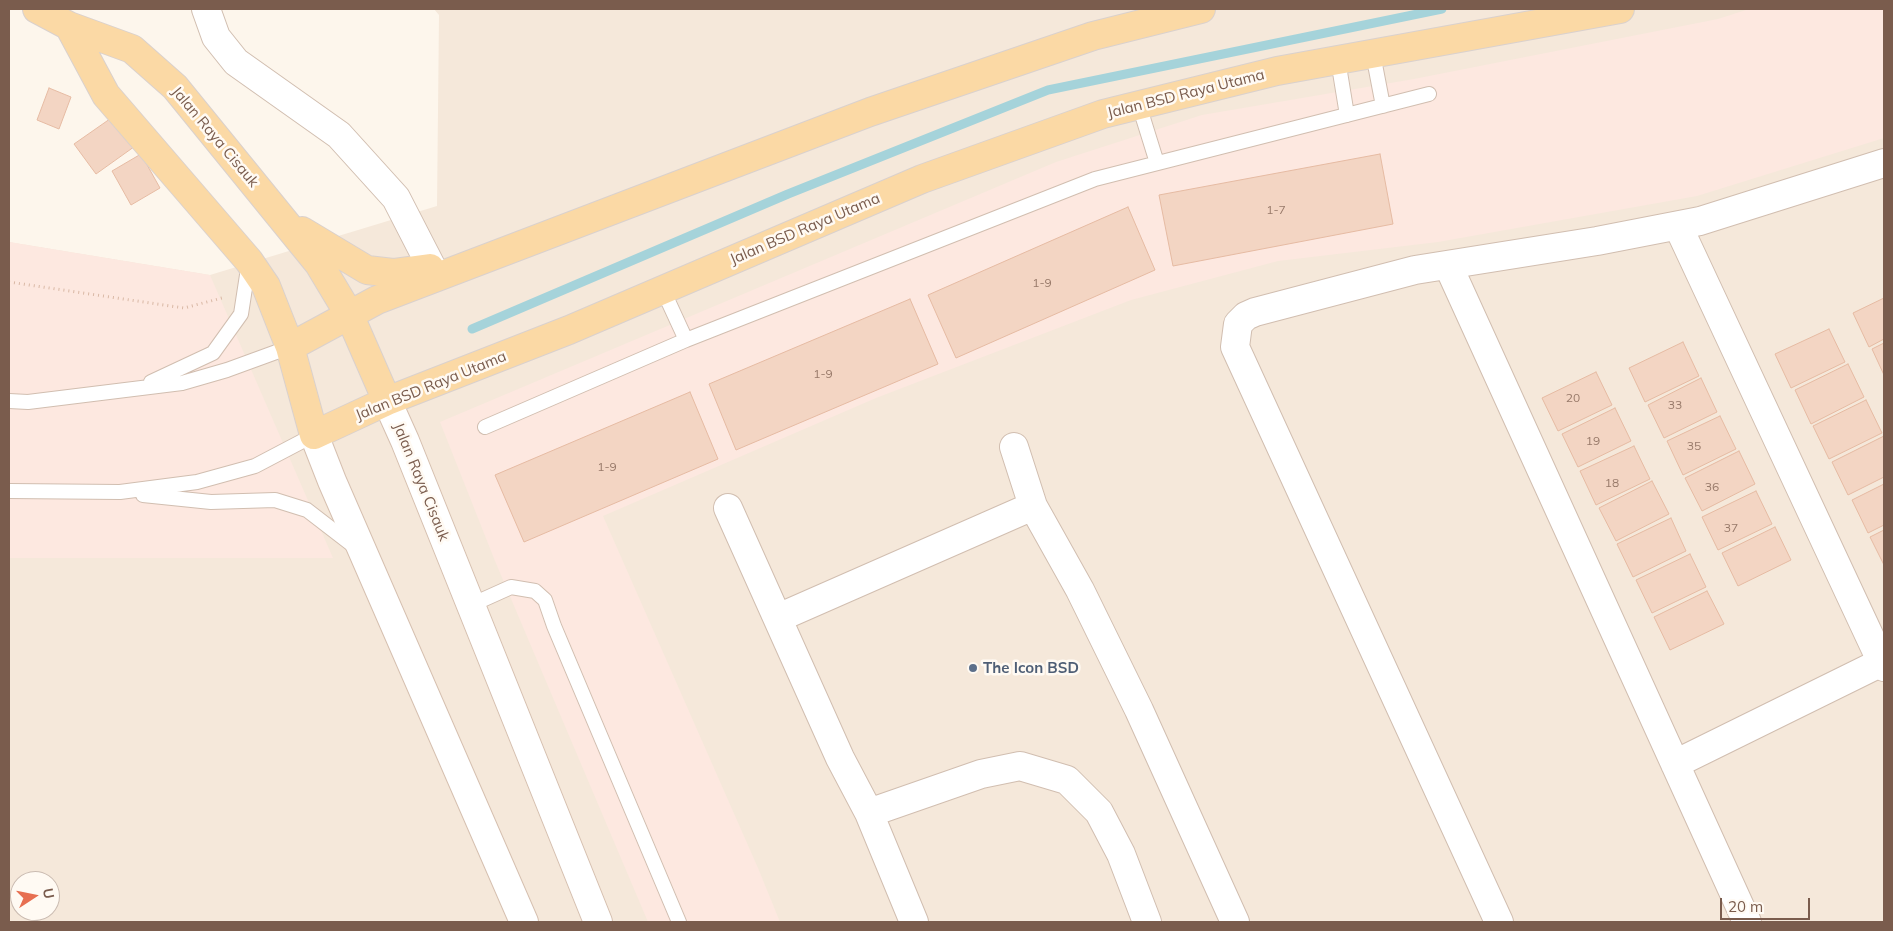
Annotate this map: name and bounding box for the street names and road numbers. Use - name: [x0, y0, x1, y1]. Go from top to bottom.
- street label: Jalan BSD Raya Utama: [1106, 66, 1266, 122]
- street label: Jalan Raya Cisauk: [168, 83, 262, 191]
- street label: Jalan BSD Raya Utama: [727, 189, 883, 269]
- street label: Jalan BSD Raya Utama: [353, 347, 509, 425]
- street label: Jalan Raya Cisauk: [389, 420, 453, 544]

